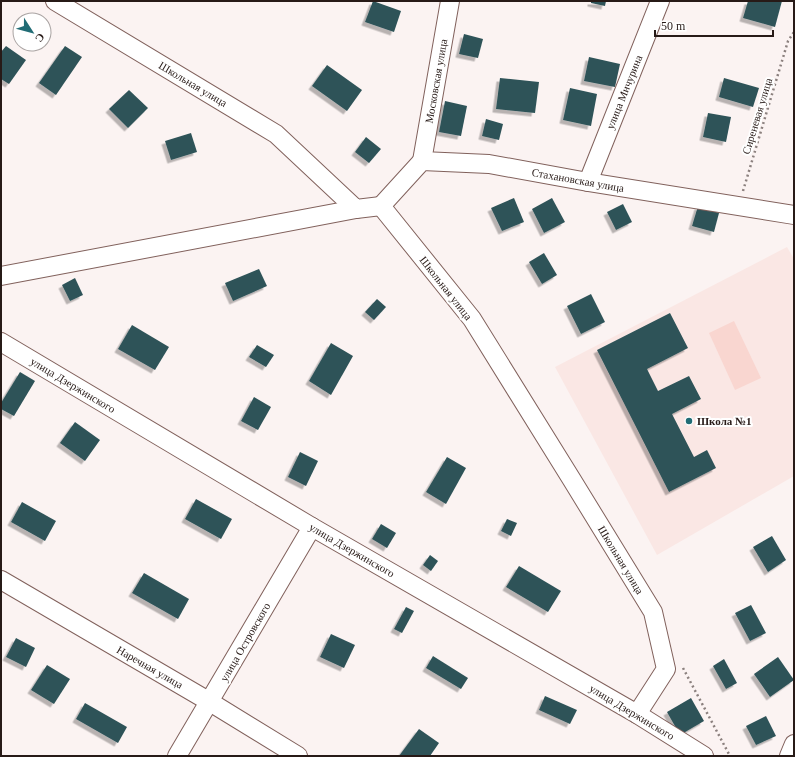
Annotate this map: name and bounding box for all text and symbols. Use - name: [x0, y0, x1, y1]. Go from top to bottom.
- north arrow: [12, 12, 52, 52]
- scale bar: [655, 12, 773, 38]
- text: 50 m: [661, 19, 686, 33]
- text: С: [33, 31, 47, 45]
- street label: Московская улица: [423, 38, 449, 124]
- street label: улица Мичурина: [604, 53, 644, 131]
- street label: Школьная улица: [157, 59, 229, 109]
- street label: Сиреневая улица: [740, 76, 774, 156]
- street label: Стахановская улица: [531, 166, 625, 194]
- street label: Школьная улица: [417, 254, 475, 322]
- street label: улица Дзержинского: [28, 355, 118, 415]
- place label: Школа №1: [697, 415, 752, 427]
- marker: Школа №1: [684, 416, 694, 426]
- street label: улица Дзержинского: [307, 521, 397, 580]
- street label: Школьная улица: [596, 524, 646, 596]
- street label: улица Островского: [218, 600, 273, 683]
- street label: Наречная улица: [115, 643, 185, 691]
- street label: улица Дзержинского: [587, 682, 677, 742]

